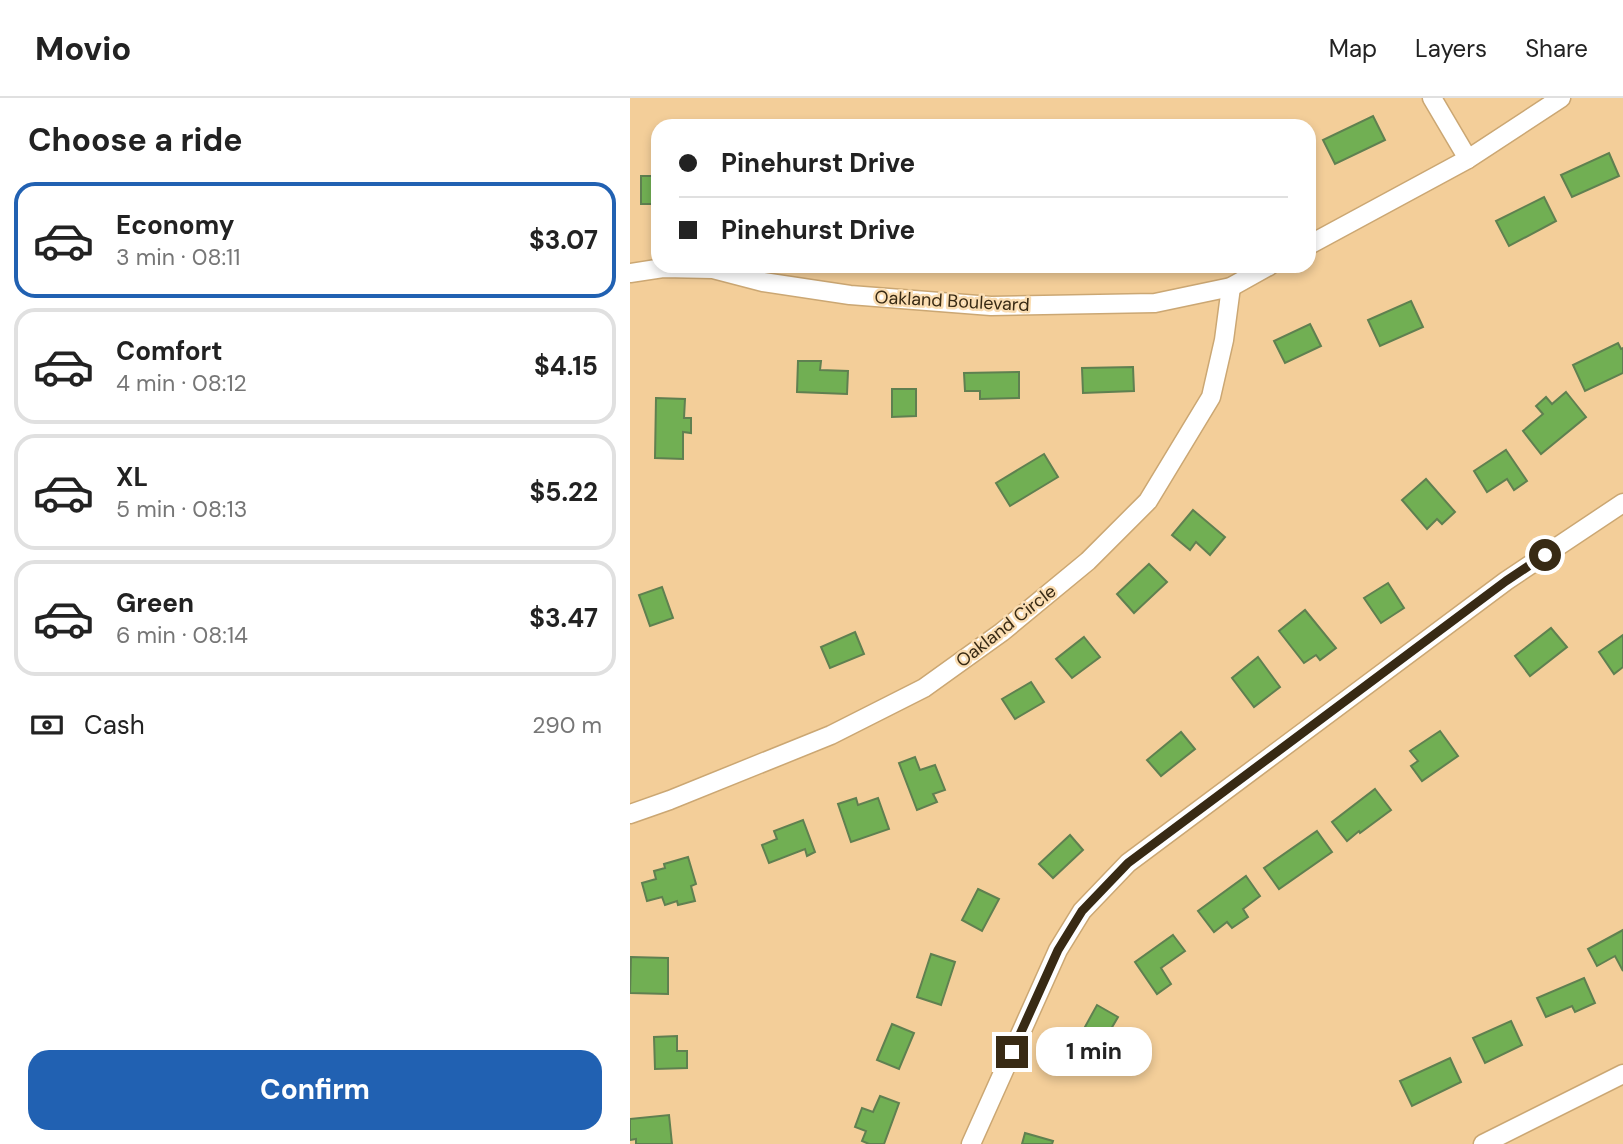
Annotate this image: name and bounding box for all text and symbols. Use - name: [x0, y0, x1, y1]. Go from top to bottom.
- text: Movio: [35, 27, 131, 70]
- text: Map: [1329, 33, 1377, 64]
- text: Layers: [1415, 33, 1487, 64]
- text: Share: [1525, 33, 1588, 64]
- text: Choose a ride: [28, 119, 243, 161]
- text: Pinehurst Drive: [721, 146, 915, 180]
- text: Economy: [116, 208, 234, 242]
- icon: car: [32, 209, 95, 272]
- text: Pinehurst Drive: [721, 213, 915, 247]
- text: $3.07: [529, 223, 598, 257]
- text: 3 min · 08:11: [116, 242, 240, 272]
- street label: Oakland Boulevard: [874, 285, 1030, 317]
- text: Comfort: [116, 334, 222, 368]
- icon: car: [32, 335, 95, 398]
- text: $4.15: [534, 349, 598, 383]
- text: 4 min · 08:12: [116, 368, 247, 398]
- text: XL: [116, 460, 148, 494]
- icon: car: [32, 461, 95, 524]
- text: $5.22: [530, 475, 598, 509]
- text: 5 min · 08:13: [116, 494, 247, 524]
- route start: [1529, 539, 1561, 571]
- street label: Oakland Circle: [951, 579, 1061, 673]
- text: Green: [116, 586, 194, 620]
- icon: car: [32, 587, 95, 650]
- text: $3.47: [529, 601, 598, 635]
- text: 6 min · 08:14: [116, 620, 248, 650]
- icon: cash: [28, 706, 66, 744]
- text: Cash: [84, 708, 145, 742]
- text: 290 m: [532, 710, 602, 740]
- callout: 1 min: [1036, 1028, 1152, 1076]
- route end: [996, 1036, 1028, 1068]
- text: 1 min: [1066, 1036, 1122, 1066]
- button: Confirm: [28, 1050, 602, 1130]

